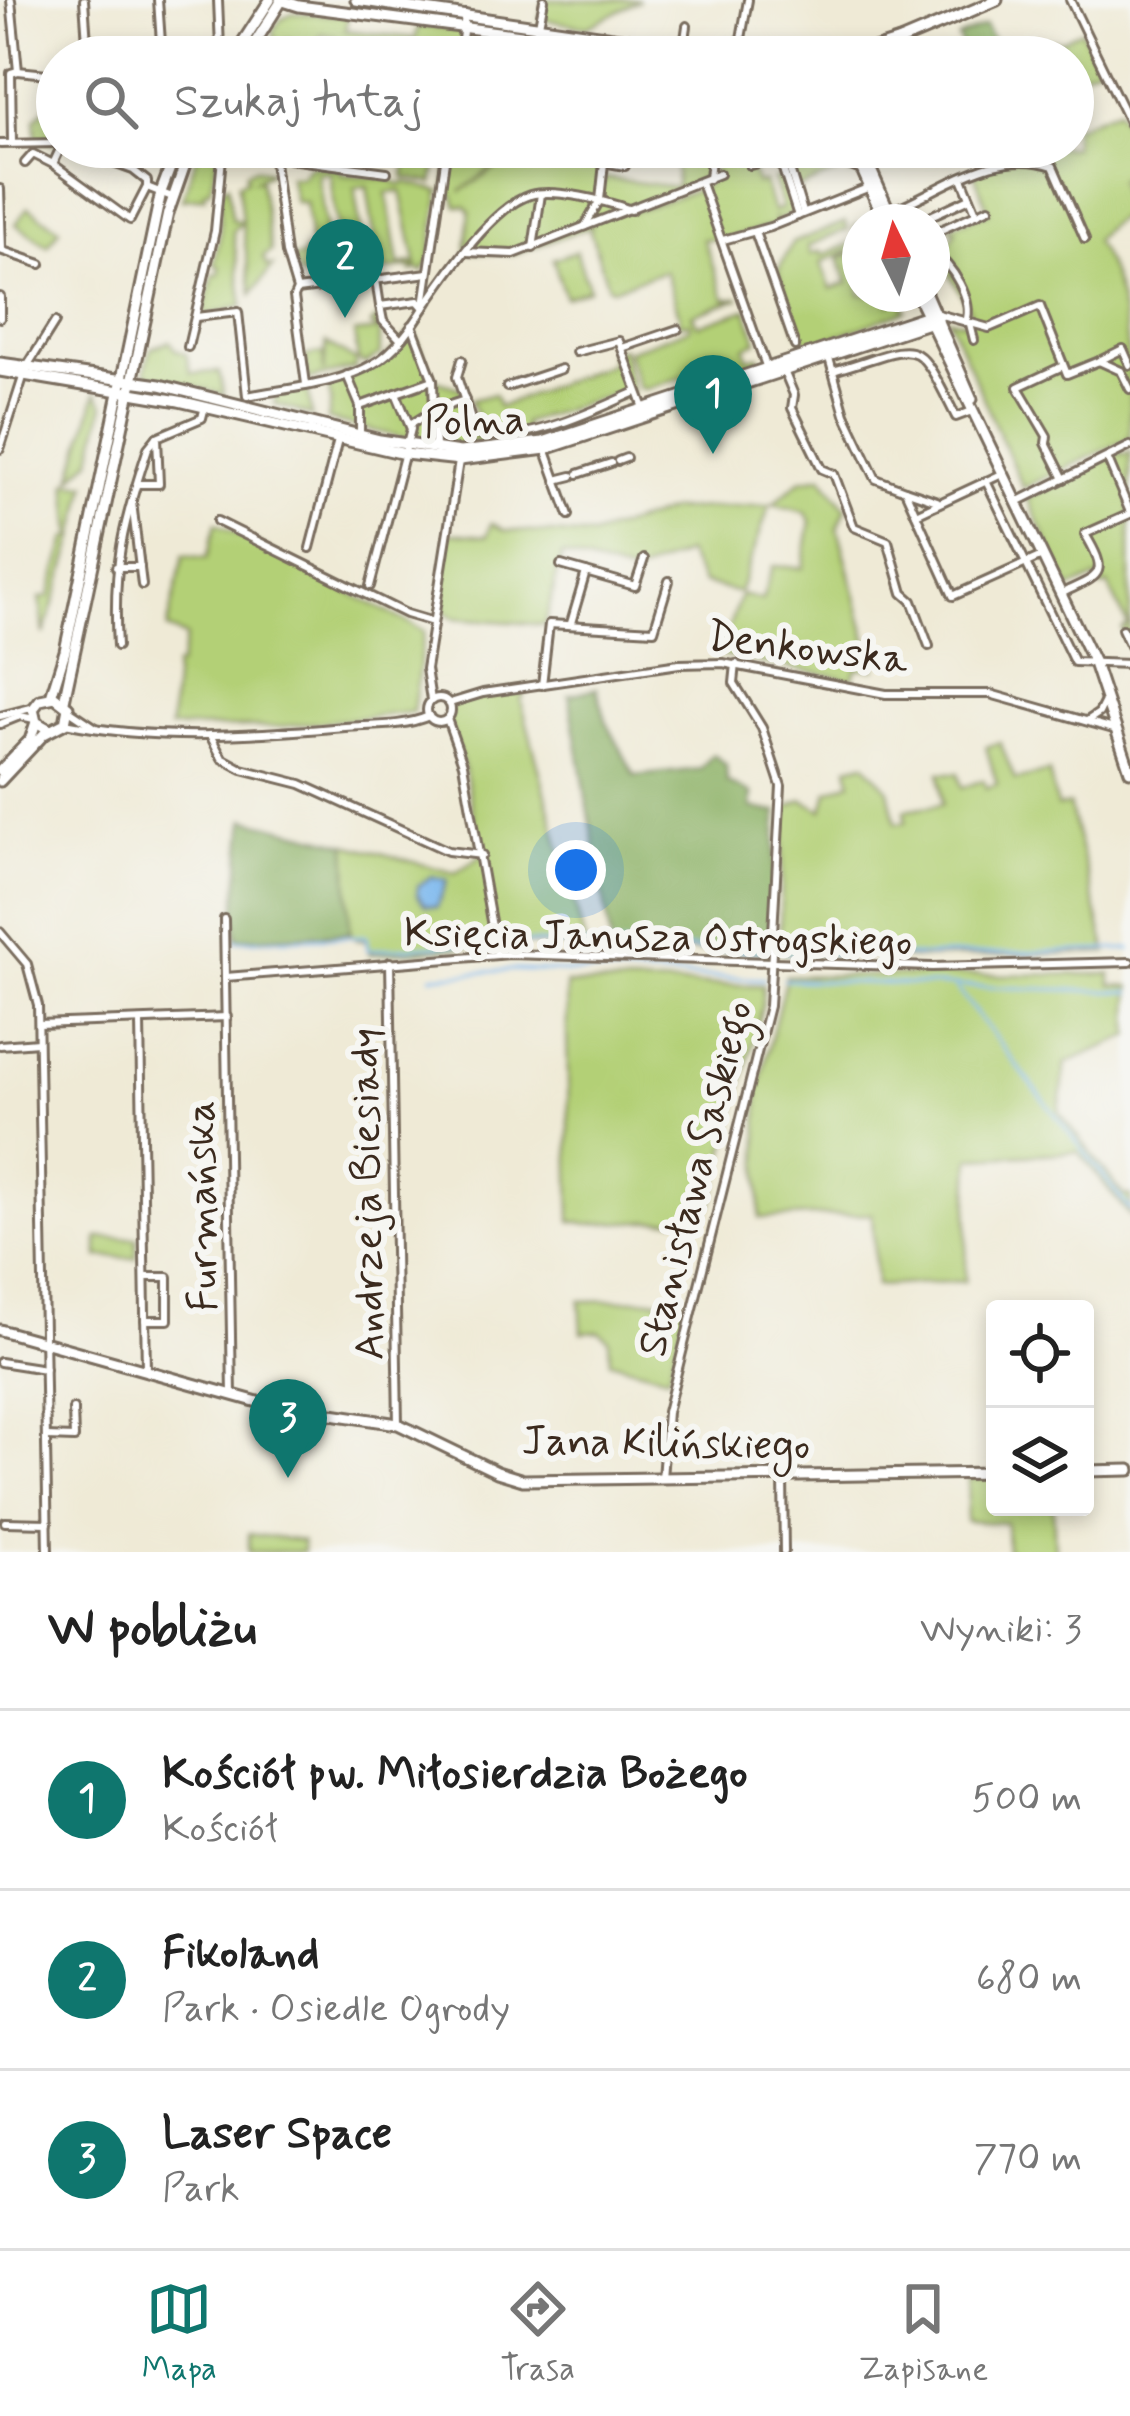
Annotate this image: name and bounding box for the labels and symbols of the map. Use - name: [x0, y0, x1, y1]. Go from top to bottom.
- north arrow: [842, 204, 950, 312]
- pin: 2: [306, 219, 384, 318]
- pin: 1: [674, 355, 752, 454]
- street label: Polna: [423, 393, 525, 452]
- street label: Denkowska: [704, 610, 912, 689]
- your location: [546, 840, 606, 900]
- street label: Księcia Janusza Ostrogskiego: [403, 907, 913, 970]
- street label: Stanisława Saskiego: [626, 995, 771, 1363]
- street label: Andrzeja Biesiady: [338, 1027, 399, 1361]
- street label: Furmańska: [174, 1100, 233, 1312]
- pin: 3: [249, 1379, 327, 1478]
- street label: Jana Kilińskiego: [521, 1414, 811, 1478]

